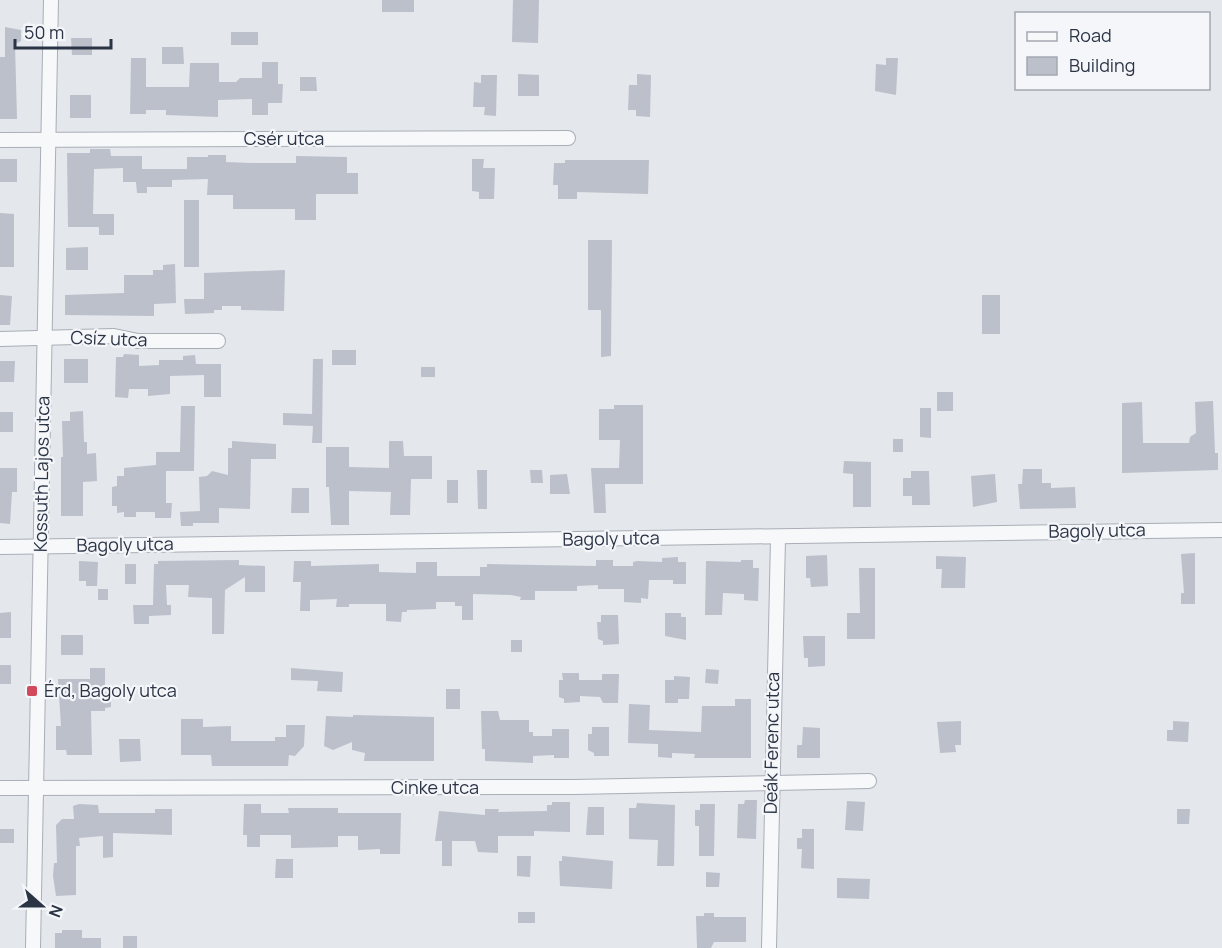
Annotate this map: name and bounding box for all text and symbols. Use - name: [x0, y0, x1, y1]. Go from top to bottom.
- scale bar: [15, 12, 111, 50]
- legend: [1015, 12, 1210, 90]
- text: 50 m: [24, 20, 64, 44]
- text: Road: [1069, 23, 1112, 47]
- text: Building: [1069, 53, 1135, 77]
- street label: Csér utca: [244, 126, 324, 150]
- street label: Csíz utca: [70, 325, 148, 351]
- street label: Kossuth Lajos utca: [28, 396, 54, 552]
- street label: Bagoly utca: [1048, 517, 1146, 543]
- street label: Bagoly utca: [562, 525, 660, 551]
- street label: Bagoly utca: [76, 531, 174, 557]
- street label: Deák Ferenc utca: [758, 672, 784, 814]
- place label: Érd, Bagoly utca: [44, 678, 177, 702]
- marker: Érd, Bagoly utca: [25, 684, 39, 698]
- street label: Cinke utca: [391, 775, 479, 799]
- north arrow: [12, 876, 72, 936]
- text: N: [44, 902, 68, 921]

